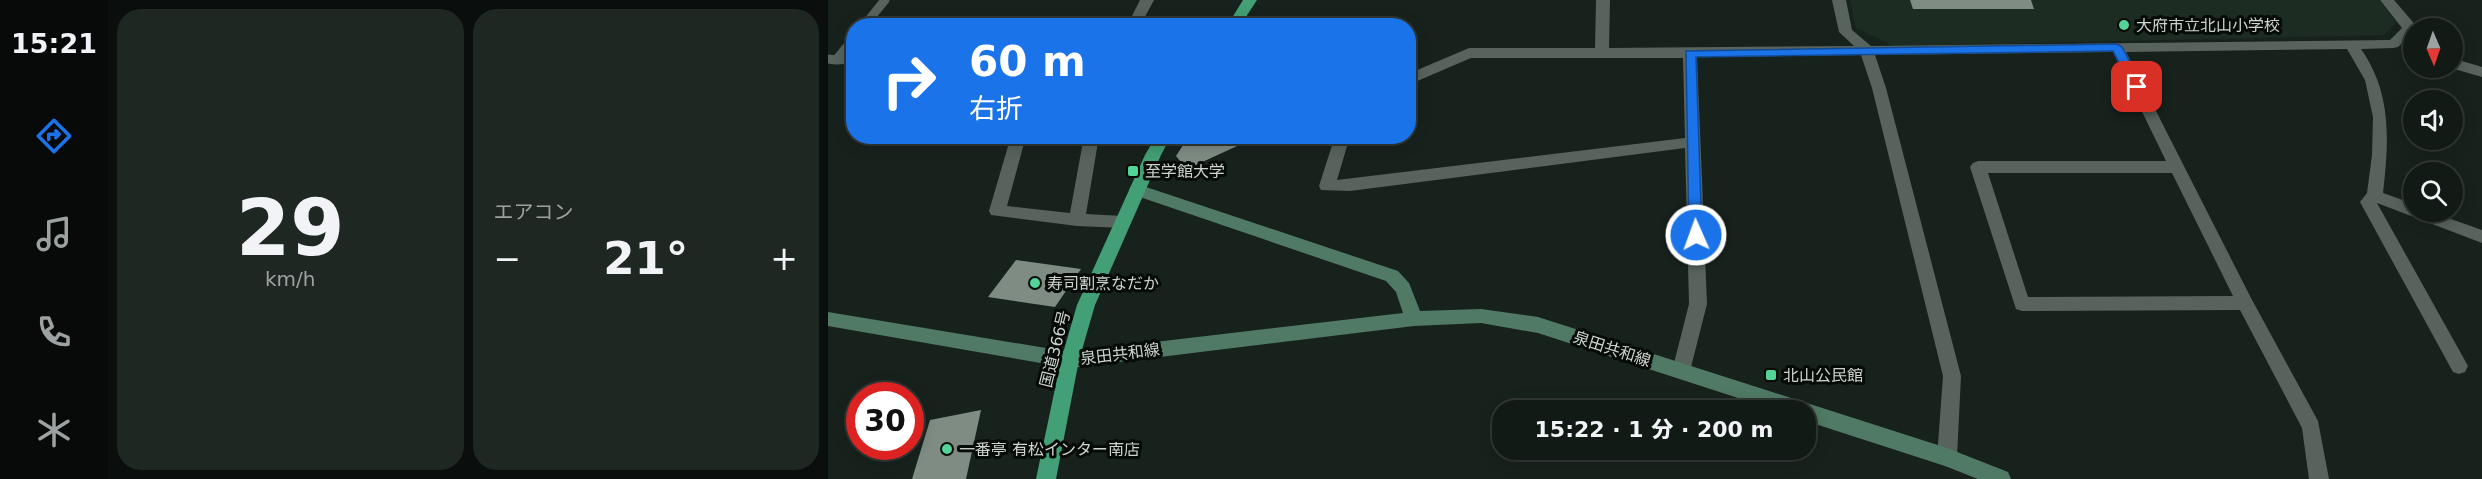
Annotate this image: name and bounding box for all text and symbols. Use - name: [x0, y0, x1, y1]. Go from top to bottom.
- place label: 大府市立北山小学校: [2136, 16, 2280, 35]
- marker: 大府市立北山小学校: [2117, 18, 2131, 32]
- north arrow: [2403, 18, 2463, 78]
- map controls: [2403, 18, 2463, 222]
- text: 15:21: [11, 28, 97, 59]
- text: 60 m: [969, 37, 1086, 86]
- icon: right: [870, 42, 948, 120]
- pin: [2111, 61, 2162, 112]
- icon: arrive: [2120, 70, 2153, 103]
- button: sound: [2403, 90, 2463, 150]
- text: 右折: [969, 93, 1023, 124]
- icon: directions: [33, 115, 75, 157]
- place label: 至学館大学: [1145, 162, 1225, 181]
- button: search: [2403, 162, 2463, 222]
- marker: 至学館大学: [1126, 164, 1140, 178]
- text: 29: [236, 183, 345, 273]
- text: エアコン: [494, 200, 574, 224]
- position arrow: [1664, 203, 1728, 267]
- icon: music: [33, 213, 75, 255]
- text: 21°: [603, 232, 688, 285]
- text: −: [494, 239, 521, 278]
- text: +: [770, 239, 798, 278]
- text: km/h: [265, 267, 315, 291]
- place label: 寿司割烹なだか: [1047, 274, 1159, 293]
- marker: 寿司割烹なだか: [1028, 276, 1042, 290]
- street label: 国道366号: [1036, 309, 1074, 389]
- icon: phone: [33, 311, 75, 353]
- street label: 泉田共和線: [1571, 328, 1653, 370]
- street label: 泉田共和線: [1079, 340, 1161, 368]
- place label: 北山公民館: [1783, 366, 1863, 385]
- marker: 北山公民館: [1764, 368, 1778, 382]
- speed limit sign: 30: [846, 382, 924, 460]
- icon: climate: [33, 409, 75, 451]
- text: 15:22 · 1 分 · 200 m: [1535, 417, 1773, 442]
- place label: 一番亭 有松インター南店: [959, 440, 1140, 459]
- marker: 一番亭 有松インター南店: [940, 442, 954, 456]

